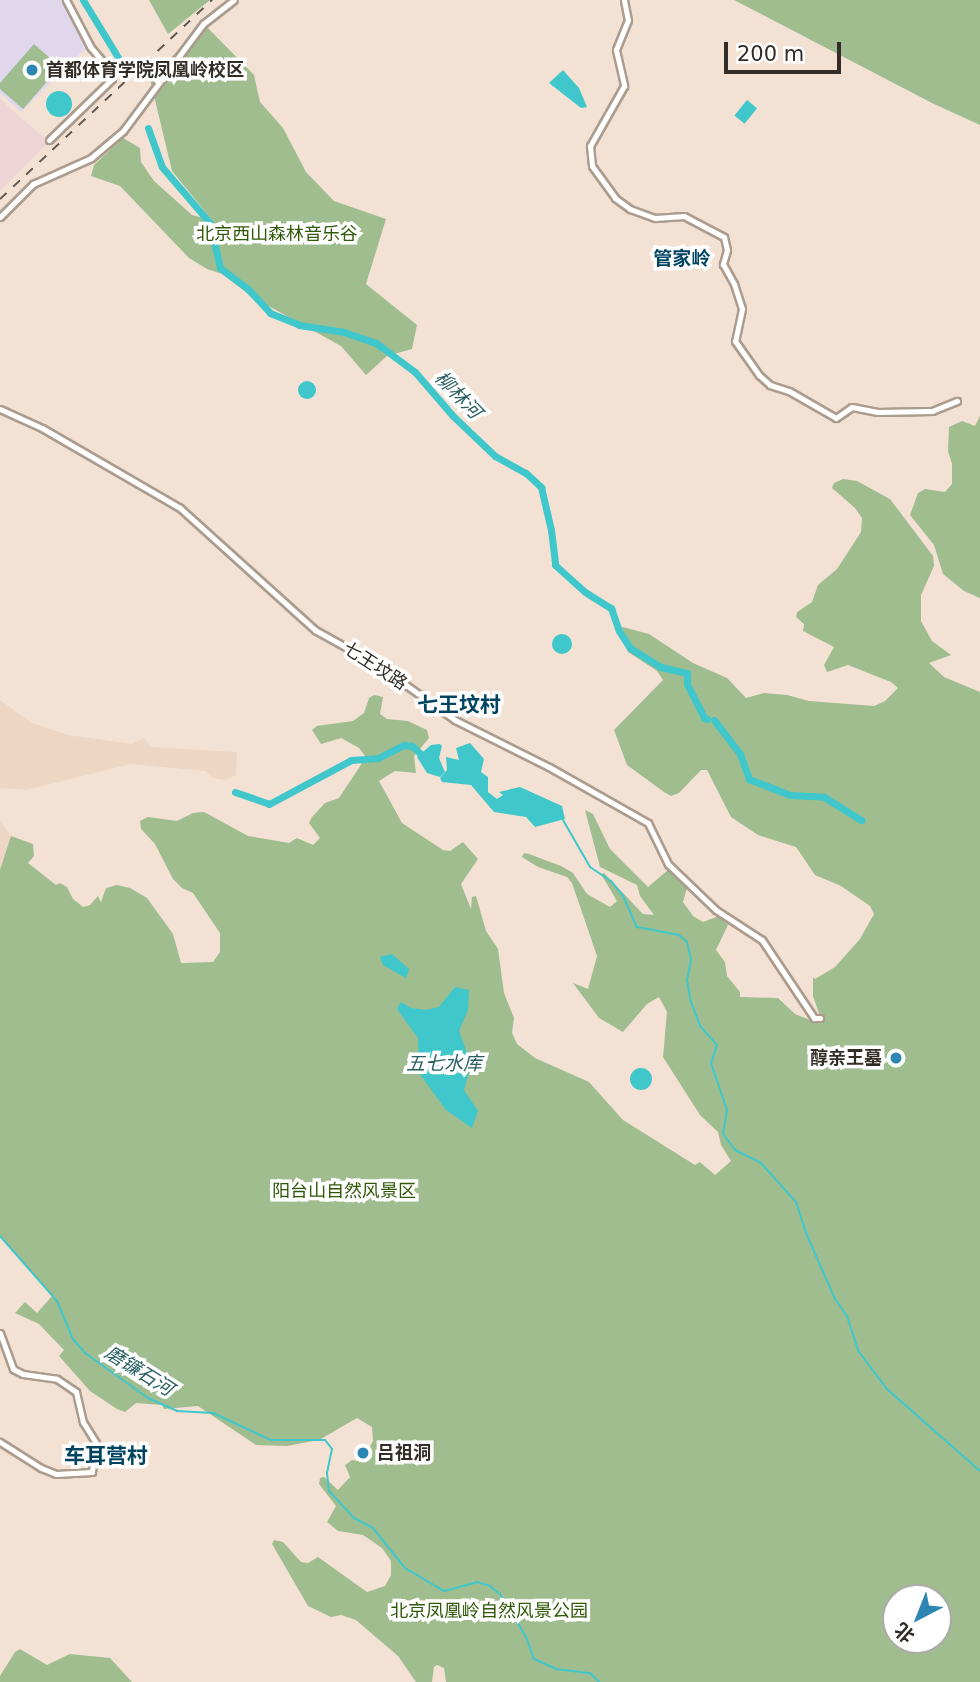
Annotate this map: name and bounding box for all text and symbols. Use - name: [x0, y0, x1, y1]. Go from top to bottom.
- scale bar: [728, 28, 845, 72]
- text: 200 m: [737, 42, 804, 66]
- place label: 首都体育学院凤凰岭校区: [46, 59, 244, 81]
- marker: 首都体育学院凤凰岭校区: [24, 62, 40, 78]
- park label: 北京西山森林音乐谷: [196, 223, 358, 245]
- district label: 管家岭: [654, 248, 710, 270]
- water label: 柳林河: [430, 367, 486, 423]
- street label: 七王坟路: [339, 637, 411, 695]
- district label: 七王坟村: [417, 692, 501, 718]
- place label: 醇亲王墓: [810, 1047, 882, 1069]
- marker: 醇亲王墓: [888, 1050, 904, 1066]
- water label: 五七水库: [406, 1053, 482, 1075]
- park label: 阳台山自然风景区: [272, 1180, 416, 1202]
- water label: 磨镰石河: [101, 1341, 177, 1401]
- place label: 吕祖洞: [377, 1442, 431, 1464]
- district label: 车耳营村: [64, 1443, 148, 1469]
- marker: 吕祖洞: [355, 1445, 371, 1461]
- north arrow: [882, 1584, 952, 1654]
- park label: 北京凤凰岭自然风景公园: [390, 1600, 588, 1622]
- text: 北: [890, 1619, 919, 1648]

